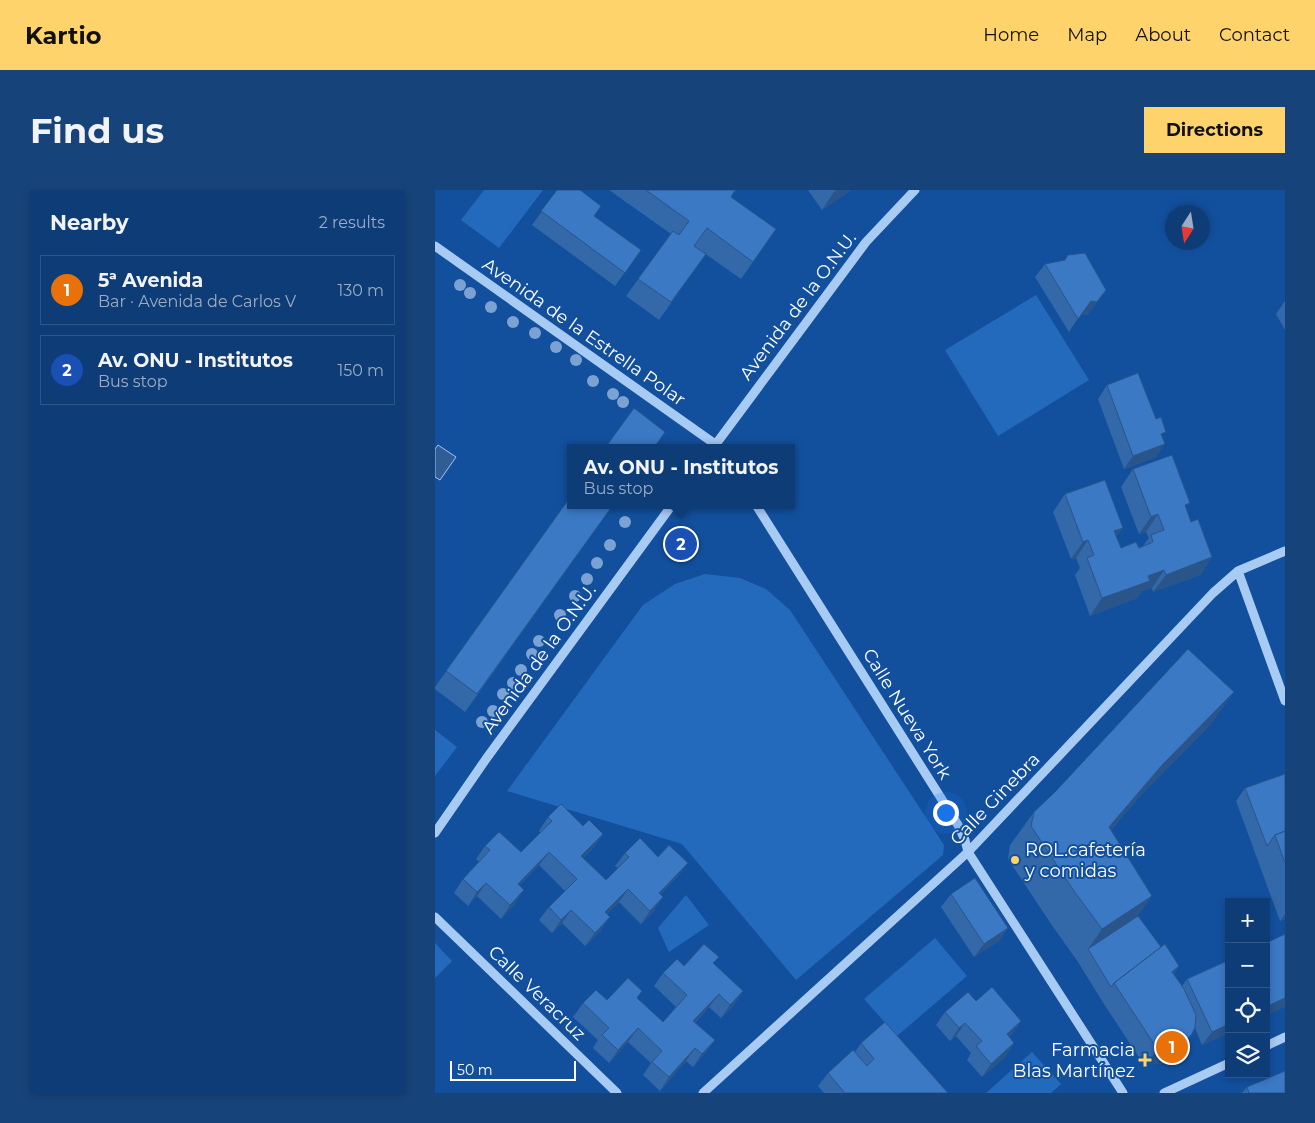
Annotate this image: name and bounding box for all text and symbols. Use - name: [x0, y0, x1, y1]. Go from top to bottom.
- text: Kartio: [25, 21, 101, 50]
- text: Home: [983, 24, 1039, 46]
- text: Map: [1067, 24, 1107, 46]
- text: About: [1135, 24, 1191, 46]
- text: Contact: [1219, 24, 1290, 46]
- button: Directions: [1144, 107, 1285, 153]
- text: Find us: [30, 109, 164, 152]
- north arrow: [1165, 205, 1210, 250]
- text: Nearby: [50, 210, 129, 235]
- text: 2 results: [319, 213, 385, 232]
- street label: Avenida de la O.N.U.: [735, 227, 861, 385]
- street label: Avenida de la Estrella Polar: [478, 253, 690, 411]
- text: 5ª Avenida: [98, 269, 203, 292]
- text: 1: [64, 281, 70, 300]
- text: 130 m: [337, 281, 384, 300]
- text: Bar · Avenida de Carlos V: [98, 292, 296, 311]
- text: Av. ONU - Institutos: [98, 349, 293, 372]
- text: 2: [62, 361, 72, 380]
- text: 150 m: [337, 361, 384, 380]
- text: Bus stop: [98, 372, 168, 391]
- popup: [567, 444, 795, 509]
- text: Av. ONU - Institutos: [584, 456, 778, 479]
- text: Bus stop: [584, 479, 653, 498]
- pin: 2: [665, 525, 697, 563]
- street label: Avenida de la O.N.U.: [477, 580, 601, 738]
- street label: Calle Nueva York: [858, 645, 956, 784]
- street label: Calle Ginebra: [946, 748, 1044, 850]
- your location: [933, 800, 959, 826]
- place label: ROL.cafetería y comidas: [1024, 839, 1146, 882]
- marker: ROL.cafetería y comidas: [1009, 854, 1021, 866]
- map controls: [1225, 898, 1270, 1078]
- button: +: [1225, 898, 1270, 943]
- street label: Calle Veracruz: [484, 941, 590, 1045]
- button: −: [1225, 943, 1270, 988]
- button: locate: [1225, 988, 1270, 1033]
- pin: 1: [1156, 1028, 1188, 1066]
- button: layers: [1225, 1033, 1270, 1078]
- place label: Farmacia Blas Martínez: [1013, 1039, 1135, 1082]
- marker: Farmacia Blas Martínez: [1139, 1054, 1151, 1066]
- scale bar: [450, 1058, 576, 1081]
- text: 50 m: [457, 1061, 493, 1079]

